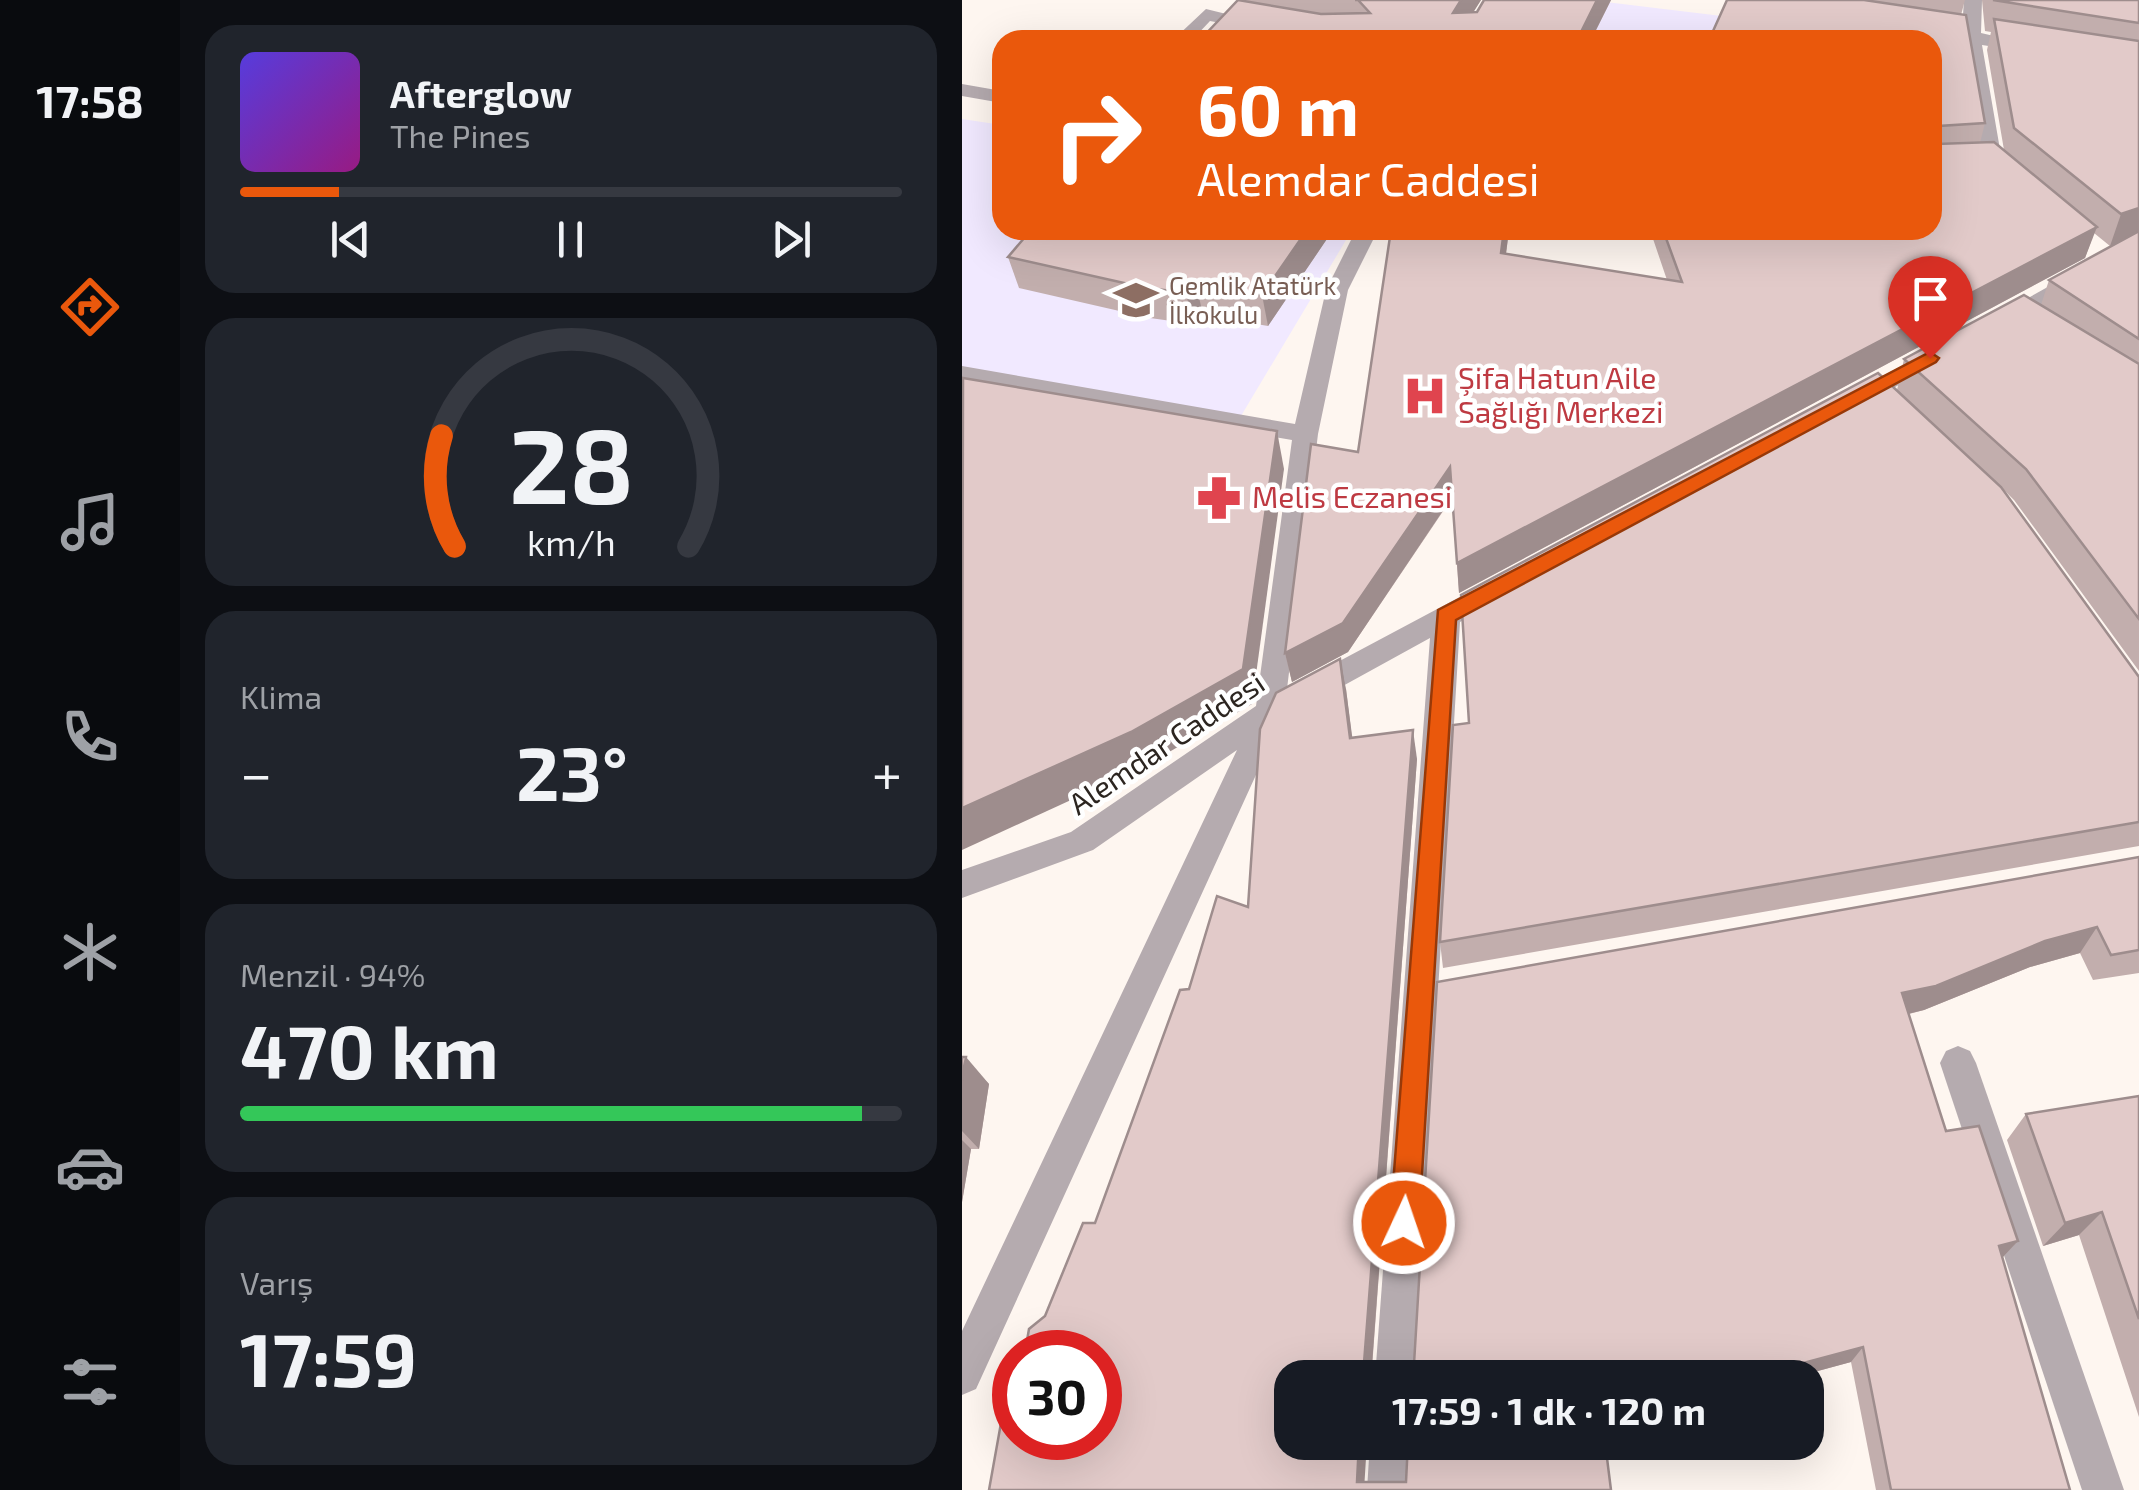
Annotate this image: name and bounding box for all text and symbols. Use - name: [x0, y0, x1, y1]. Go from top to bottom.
- text: 60 m: [1197, 66, 1359, 150]
- text: Afterglow: [390, 70, 572, 116]
- icon: right: [1032, 70, 1162, 200]
- text: 17:58: [36, 73, 144, 127]
- text: The Pines: [390, 116, 530, 154]
- text: Alemdar Caddesi: [1197, 151, 1540, 205]
- icon: previous: [323, 212, 378, 267]
- icon: pause: [543, 212, 598, 267]
- icon: next: [764, 212, 819, 267]
- pin: [1888, 256, 1973, 359]
- place label: Gemlik Atatürk İlkokulu: [1169, 270, 1336, 329]
- icon: arrive: [1903, 271, 1958, 326]
- icon: directions: [55, 272, 125, 342]
- school or university icon: Gemlik Atatürk İlkokulu: [1112, 276, 1160, 324]
- place label: Şifa Hatun Aile Sağlığı Merkezi: [1458, 359, 1663, 429]
- hospital icon: Şifa Hatun Aile Sağlığı Merkezi: [1401, 372, 1449, 420]
- text: 28: [508, 400, 634, 525]
- pharmacy icon: Melis Eczanesi: [1195, 474, 1243, 522]
- place label: Melis Eczanesi: [1252, 478, 1452, 514]
- icon: music: [55, 487, 125, 557]
- text: km/h: [527, 520, 615, 563]
- street label: Alemdar Caddesi: [1061, 664, 1271, 821]
- text: Klima: [240, 677, 322, 715]
- icon: phone: [55, 702, 125, 772]
- text: 23°: [516, 726, 628, 816]
- text: −: [240, 739, 272, 805]
- text: +: [872, 739, 902, 805]
- icon: climate: [55, 917, 125, 987]
- text: Menzil · 94%: [240, 955, 425, 993]
- text: 470 km: [240, 1004, 499, 1094]
- icon: car: [55, 1132, 125, 1202]
- position arrow: [1352, 1171, 1456, 1275]
- text: Varış: [240, 1263, 313, 1301]
- text: 17:59: [240, 1312, 417, 1402]
- speed limit sign: 30: [992, 1330, 1122, 1460]
- icon: filters: [55, 1347, 125, 1417]
- text: 17:59 · 1 dk · 120 m: [1392, 1387, 1706, 1433]

